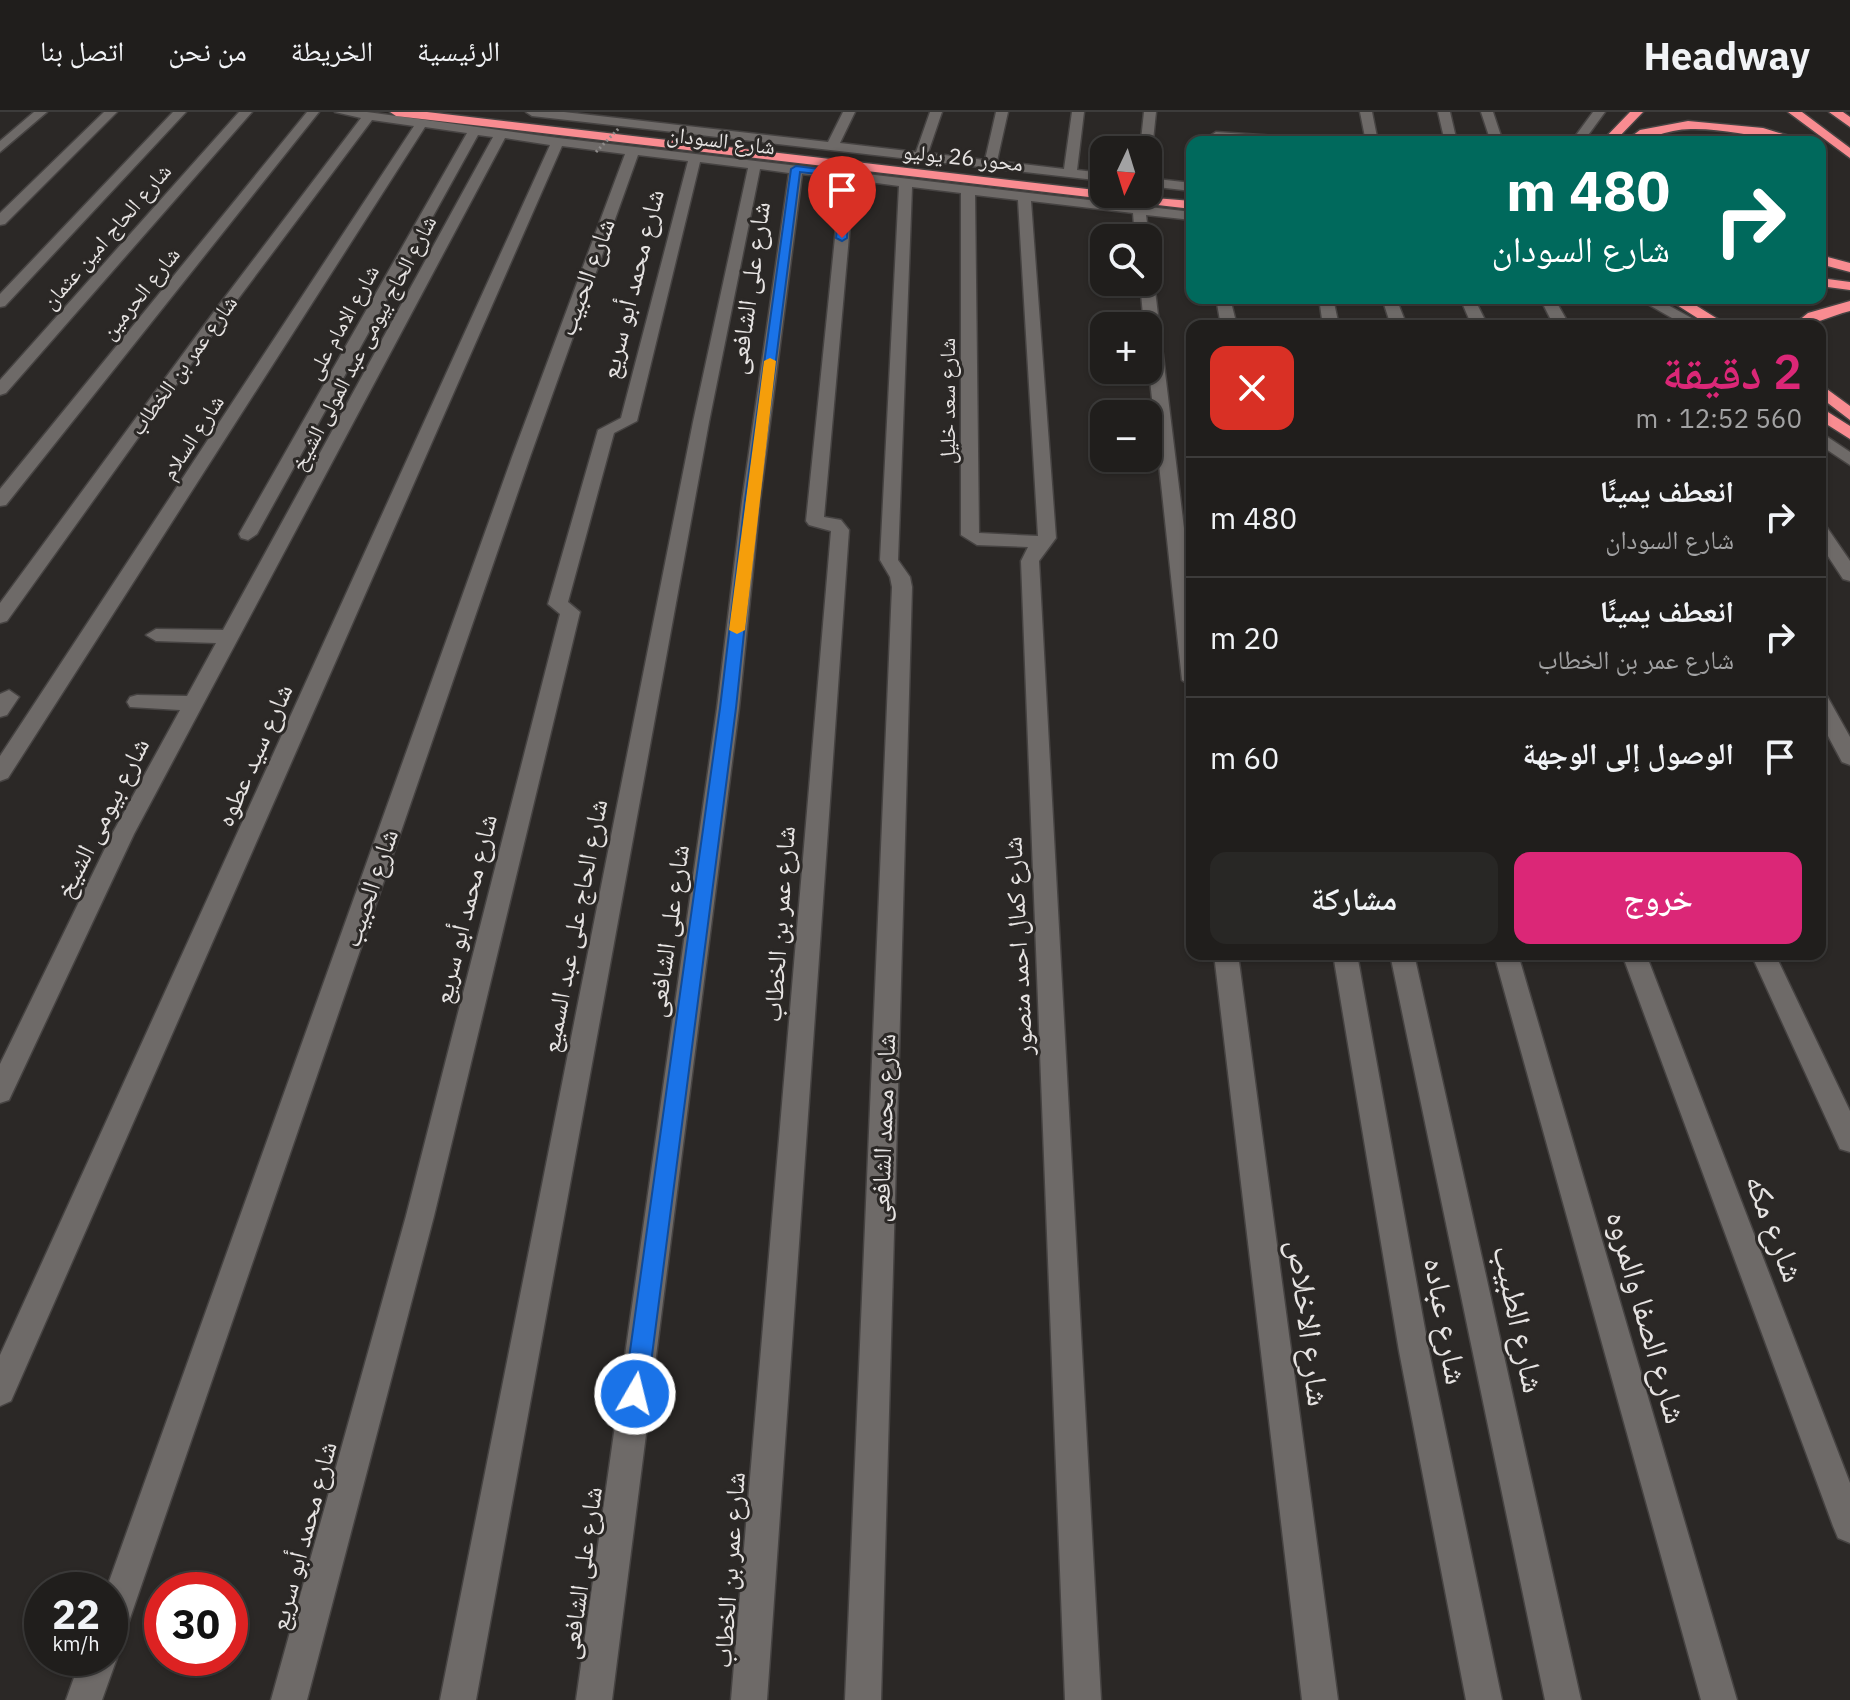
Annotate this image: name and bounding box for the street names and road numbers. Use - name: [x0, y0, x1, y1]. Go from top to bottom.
- street label: شارع السودان: [665, 118, 777, 161]
- street label: محور 26 يوليو: [901, 136, 1025, 177]
- street label: شارع الحاج امين عثمان: [34, 157, 177, 315]
- street label: شارع محمد أبو سريع: [591, 185, 672, 382]
- street label: شارع على الشافعى: [719, 199, 777, 376]
- street label: شارع الحاج بيومى عبد المولى الشيخ: [283, 210, 442, 476]
- street label: شارع الحبيب: [548, 213, 622, 340]
- street label: شارع الحرمين: [93, 240, 186, 345]
- street label: شارع الامام على: [298, 259, 386, 385]
- street label: شارع عمر بن الخطاب: [122, 289, 243, 441]
- street label: شارع سعد خليل: [932, 338, 961, 464]
- street label: شارع السلام: [153, 389, 231, 485]
- street label: شارع سيد عطوه: [206, 678, 300, 831]
- street label: شارع بيومى الشيخ: [46, 732, 157, 904]
- street label: شارع الحاج على عبد السميع: [532, 796, 615, 1056]
- street label: شارع محمد أبو سريع: [424, 810, 505, 1007]
- street label: شارع الحبيب: [333, 824, 405, 951]
- street label: شارع عمر بن الخطاب: [754, 825, 802, 1023]
- street label: شارع كمال احمد منصور: [994, 836, 1040, 1057]
- street label: شارع على الشافعى: [638, 842, 696, 1019]
- street label: شارع محمد الشافعى: [862, 1033, 902, 1223]
- street label: شارع مكه: [1736, 1168, 1816, 1288]
- street label: شارع الصفا والمروه: [1598, 1206, 1698, 1428]
- street label: شارع الاخلاص: [1279, 1237, 1341, 1409]
- street label: شارع الطبيب: [1484, 1241, 1556, 1396]
- street label: شارع عباده: [1415, 1254, 1479, 1388]
- street label: شارع محمد أبو سريع: [260, 1437, 345, 1634]
- street label: شارع عمر بن الخطاب: [704, 1471, 752, 1669]
- street label: شارع على الشافعى: [551, 1484, 609, 1661]

